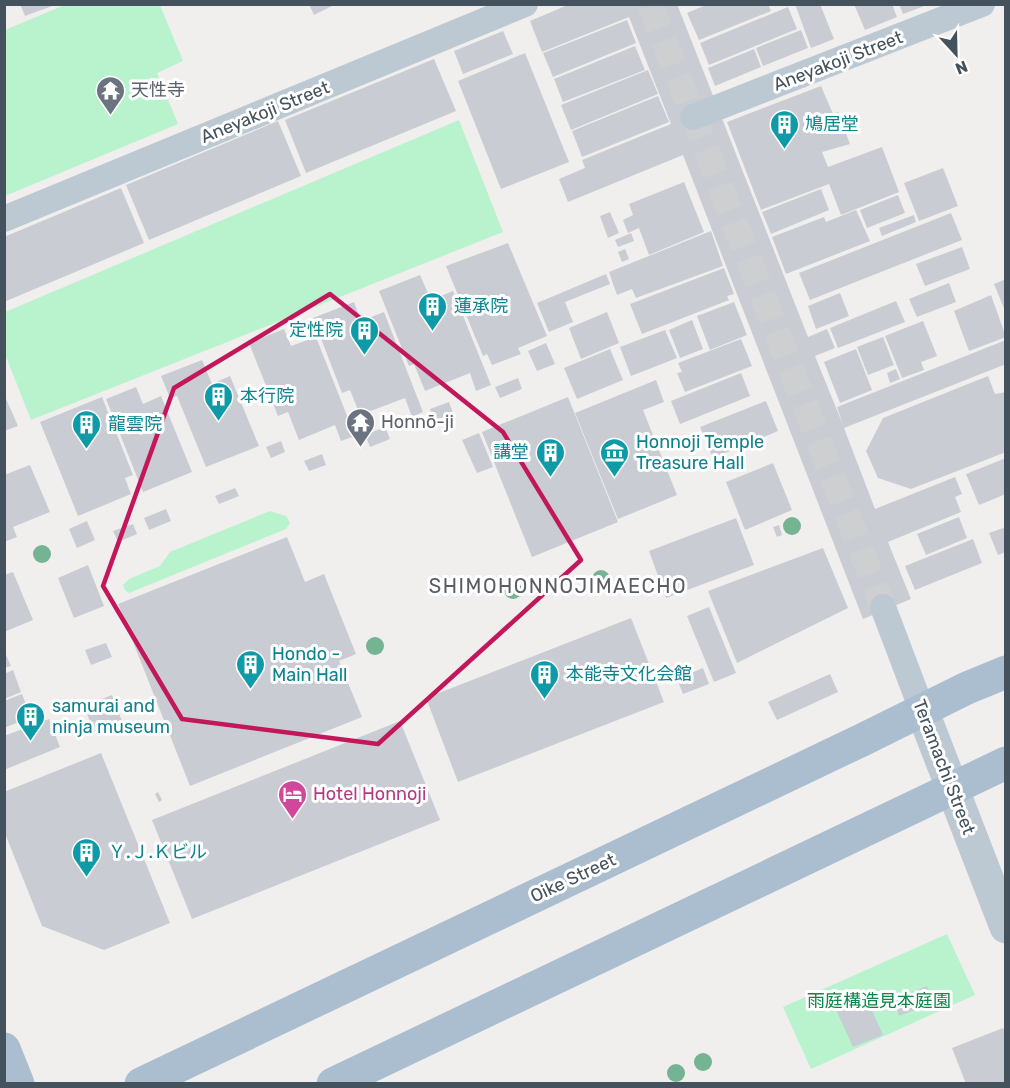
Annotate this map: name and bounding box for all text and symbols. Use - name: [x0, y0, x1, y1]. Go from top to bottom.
- north arrow: [926, 24, 986, 84]
- street label: Aneyakoji Street: [770, 26, 906, 96]
- text: N: [953, 56, 970, 78]
- temple icon: 天性寺: [94, 74, 126, 116]
- street label: Aneyakoji Street: [197, 76, 333, 148]
- place label: 天性寺: [131, 79, 185, 101]
- building icon: 鳩居堂: [768, 108, 800, 150]
- place label: 鳩居堂: [805, 113, 859, 135]
- building icon: 蓮承院: [417, 290, 449, 332]
- place label: 蓮承院: [454, 295, 508, 317]
- building icon: 定性院: [348, 314, 380, 356]
- place label: 定性院: [289, 319, 343, 341]
- building icon: 本行院: [203, 380, 235, 422]
- place label: 本行院: [240, 385, 294, 407]
- temple icon: Honnō-ji: [344, 406, 376, 448]
- building icon: 龍雲院: [71, 408, 103, 450]
- place label: Honnō-ji: [381, 411, 454, 433]
- place label: 龍雲院: [108, 413, 162, 435]
- place label: Honnoji Temple Treasure Hall: [636, 431, 764, 474]
- building icon: 講堂: [534, 436, 566, 478]
- museum icon: Honnoji Temple Treasure Hall: [599, 436, 631, 478]
- place label: 講堂: [493, 441, 529, 463]
- district label: SHIMOHONNOJIMAECHO: [429, 574, 687, 598]
- place label: Hondo - Main Hall: [272, 643, 347, 686]
- building icon: Hondo - Main Hall: [235, 648, 267, 690]
- building icon: 本能寺文化会館: [529, 658, 561, 700]
- place label: 本能寺文化会館: [566, 663, 692, 685]
- place label: samurai and ninja museum: [52, 695, 170, 738]
- street label: Teramachi Street: [908, 696, 980, 838]
- building icon: samurai and ninja museum: [15, 700, 47, 742]
- hotel icon: Hotel Honnoji: [276, 778, 308, 820]
- place label: Hotel Honnoji: [313, 783, 426, 805]
- building icon: Ｙ.Ｊ.Ｋビル: [71, 836, 103, 878]
- place label: Ｙ.Ｊ.Ｋビル: [108, 841, 207, 863]
- street label: Oike Street: [527, 849, 619, 907]
- park label: 雨庭構造見本庭園: [807, 990, 951, 1012]

